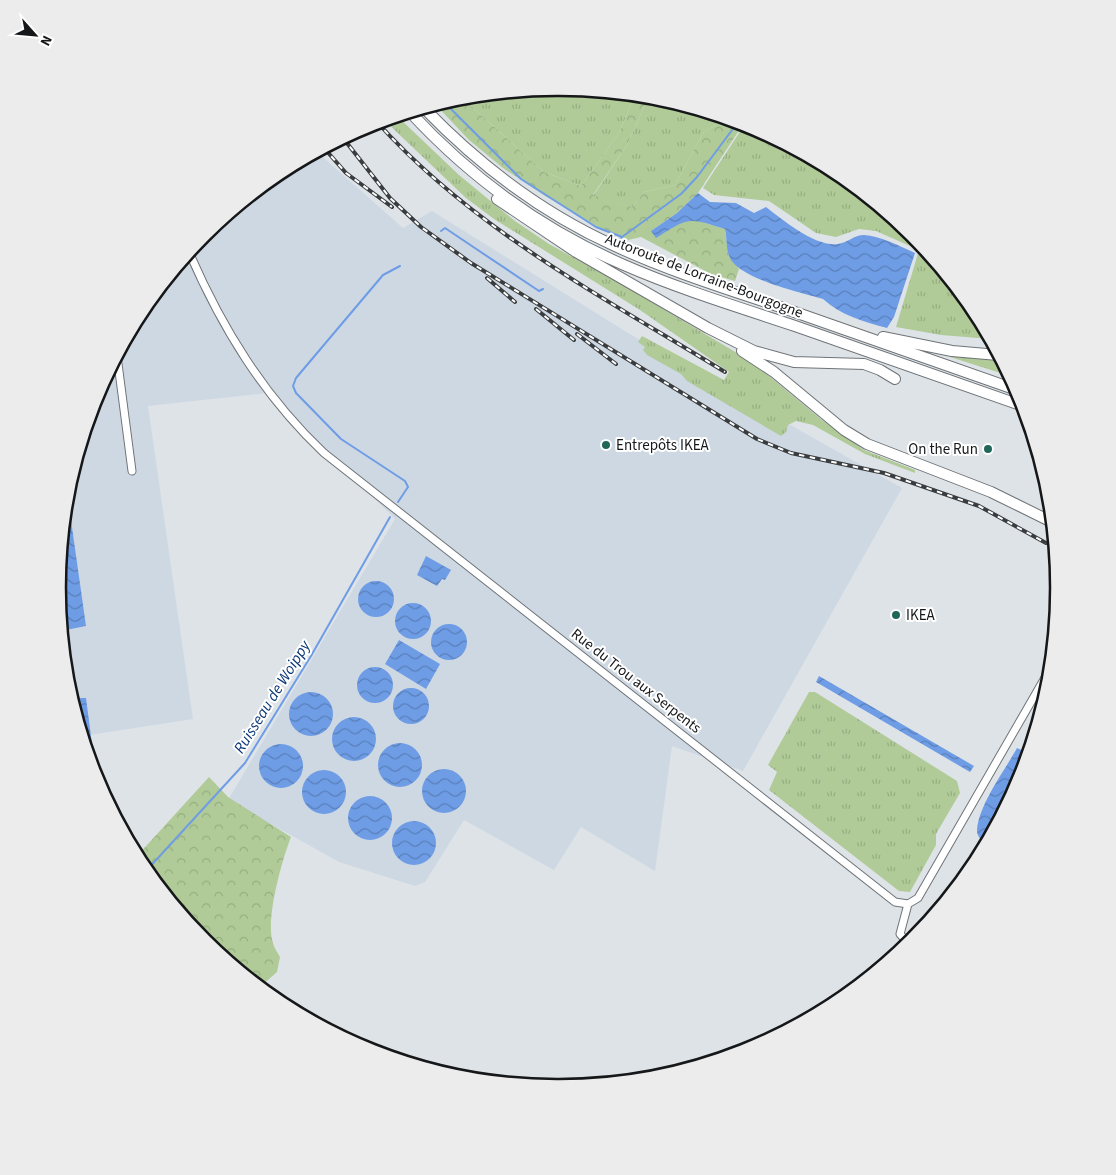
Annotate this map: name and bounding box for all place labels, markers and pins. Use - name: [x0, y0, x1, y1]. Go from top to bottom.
- place label: Entrepôts IKEA: [616, 435, 710, 456]
- marker: Entrepôts IKEA: [600, 439, 612, 451]
- place label: On the Run: [908, 439, 978, 460]
- marker: On the Run: [982, 443, 994, 455]
- place label: IKEA: [906, 605, 936, 626]
- marker: IKEA: [890, 609, 902, 621]

